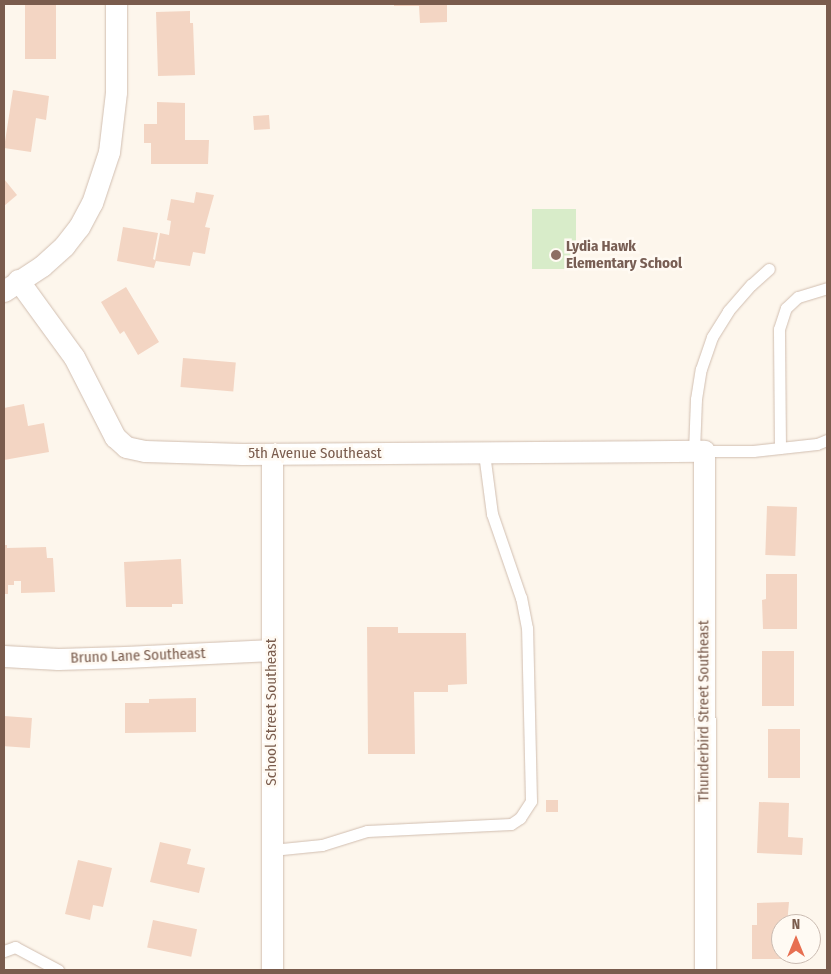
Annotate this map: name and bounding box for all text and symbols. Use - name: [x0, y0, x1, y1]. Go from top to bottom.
- place label: Lydia Hawk Elementary School: [566, 237, 682, 272]
- marker: Lydia Hawk Elementary School: [550, 249, 562, 261]
- street label: 5th Avenue Southeast: [248, 445, 382, 463]
- street label: Thunderbird Street Southeast: [695, 620, 713, 802]
- street label: School Street Southeast: [263, 638, 281, 786]
- street label: Bruno Lane Southeast: [70, 645, 206, 667]
- north arrow: [771, 914, 821, 964]
- text: N: [792, 916, 800, 933]

